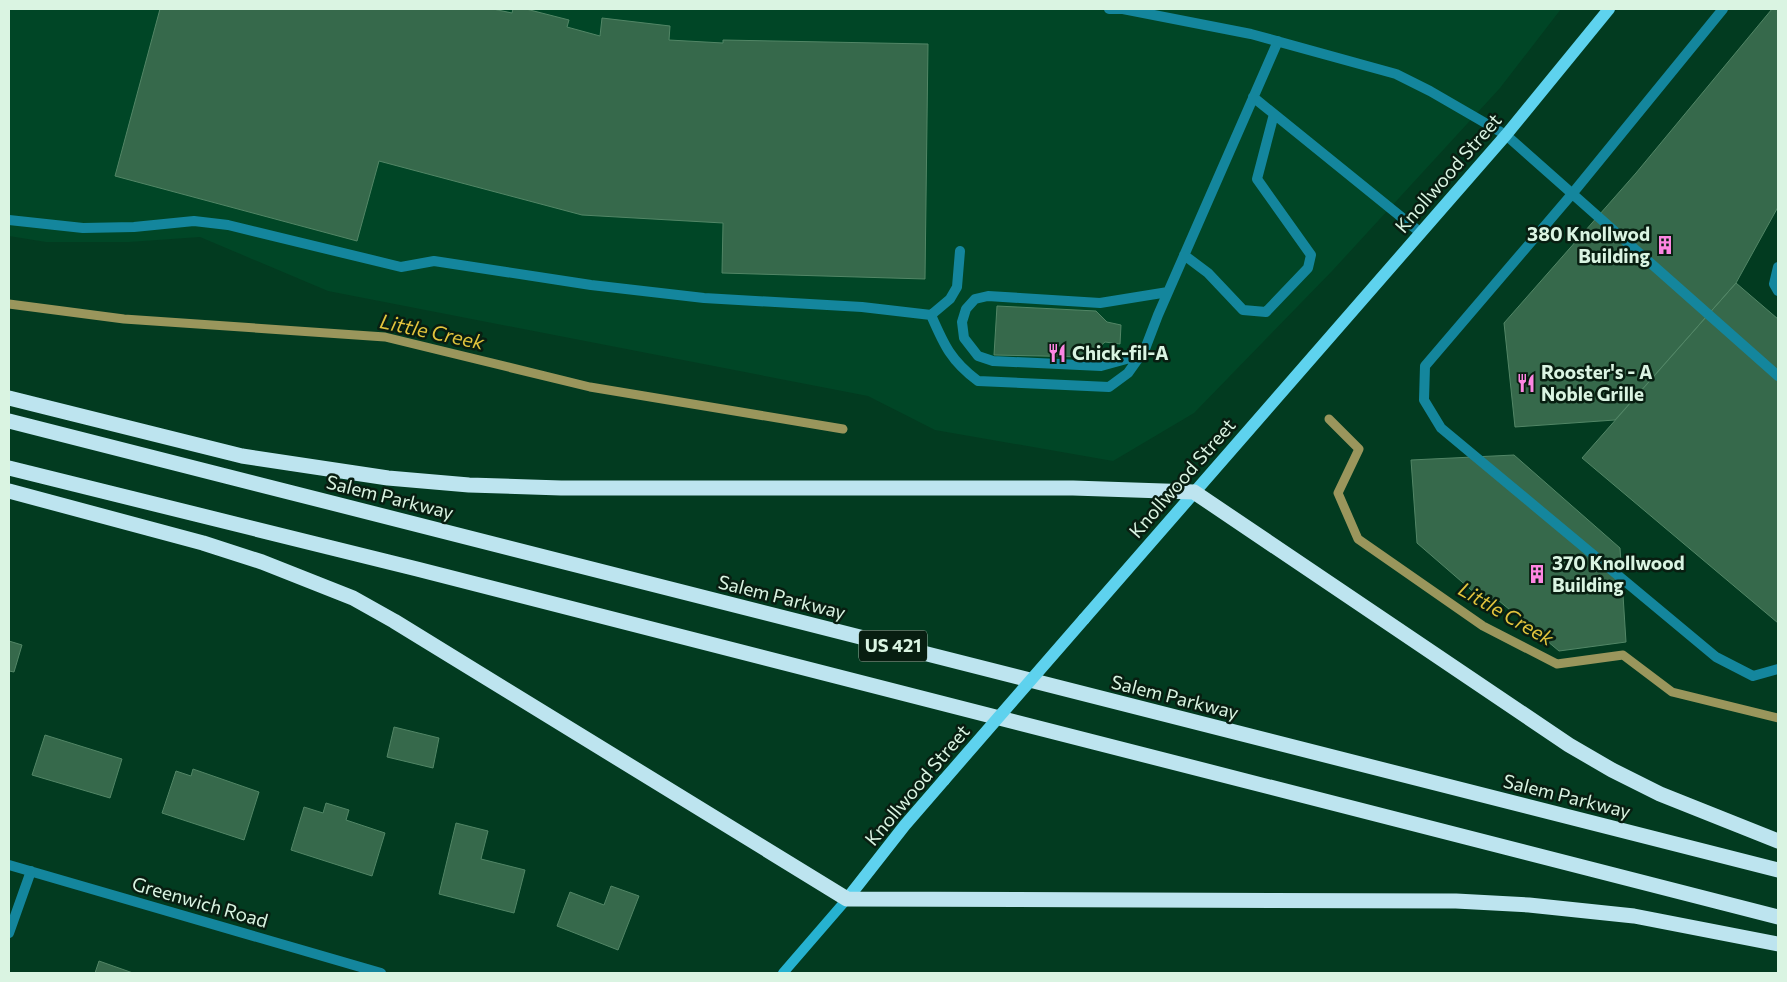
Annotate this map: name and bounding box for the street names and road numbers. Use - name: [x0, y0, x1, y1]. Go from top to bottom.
- street label: Knollwood Street: [1390, 108, 1506, 237]
- street label: Knollwood Street: [1124, 413, 1240, 542]
- street label: Salem Parkway: [324, 470, 456, 523]
- street label: Salem Parkway: [716, 570, 848, 623]
- road number: US 421: [859, 630, 927, 661]
- street label: Salem Parkway: [1109, 670, 1241, 723]
- street label: Knollwood Street: [859, 719, 974, 850]
- street label: Salem Parkway: [1501, 769, 1633, 822]
- street label: Greenwich Road: [130, 871, 271, 932]

